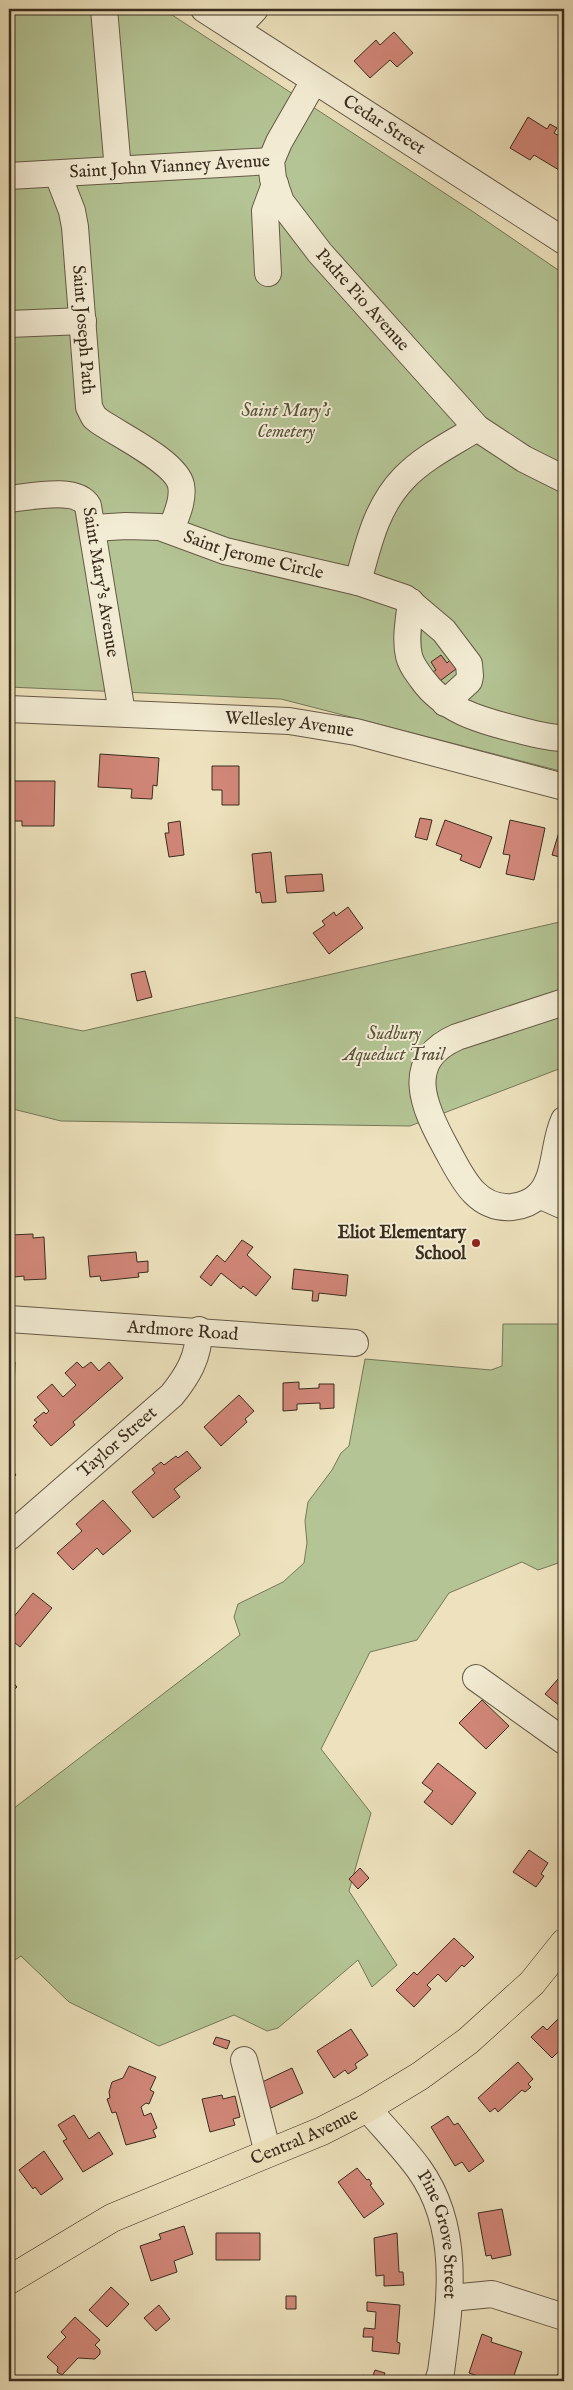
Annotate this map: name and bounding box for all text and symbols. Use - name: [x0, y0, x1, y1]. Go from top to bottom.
- street label: Cedar Street: [338, 90, 430, 160]
- street label: Saint John Vianney Avenue: [69, 150, 271, 184]
- street label: Padre Pio Avenue: [310, 244, 414, 356]
- street label: Saint Joseph Path: [66, 264, 100, 396]
- park label: Saint Mary's Cemetery: [241, 400, 332, 444]
- street label: Saint Mary's Avenue: [77, 505, 124, 659]
- street label: Saint Jerome Circle: [180, 525, 326, 585]
- street label: Wellesley Avenue: [224, 707, 356, 743]
- park label: Sudbury Aqueduct Trail: [341, 1023, 447, 1067]
- place label: Eliot Elementary School: [337, 1222, 467, 1266]
- marker: Eliot Elementary School: [470, 1237, 482, 1249]
- street label: Ardmore Road: [125, 1316, 239, 1346]
- street label: Taylor Street: [73, 1402, 162, 1483]
- street label: Central Avenue: [247, 2103, 362, 2171]
- street label: Pine Grove Street: [411, 2166, 461, 2299]

